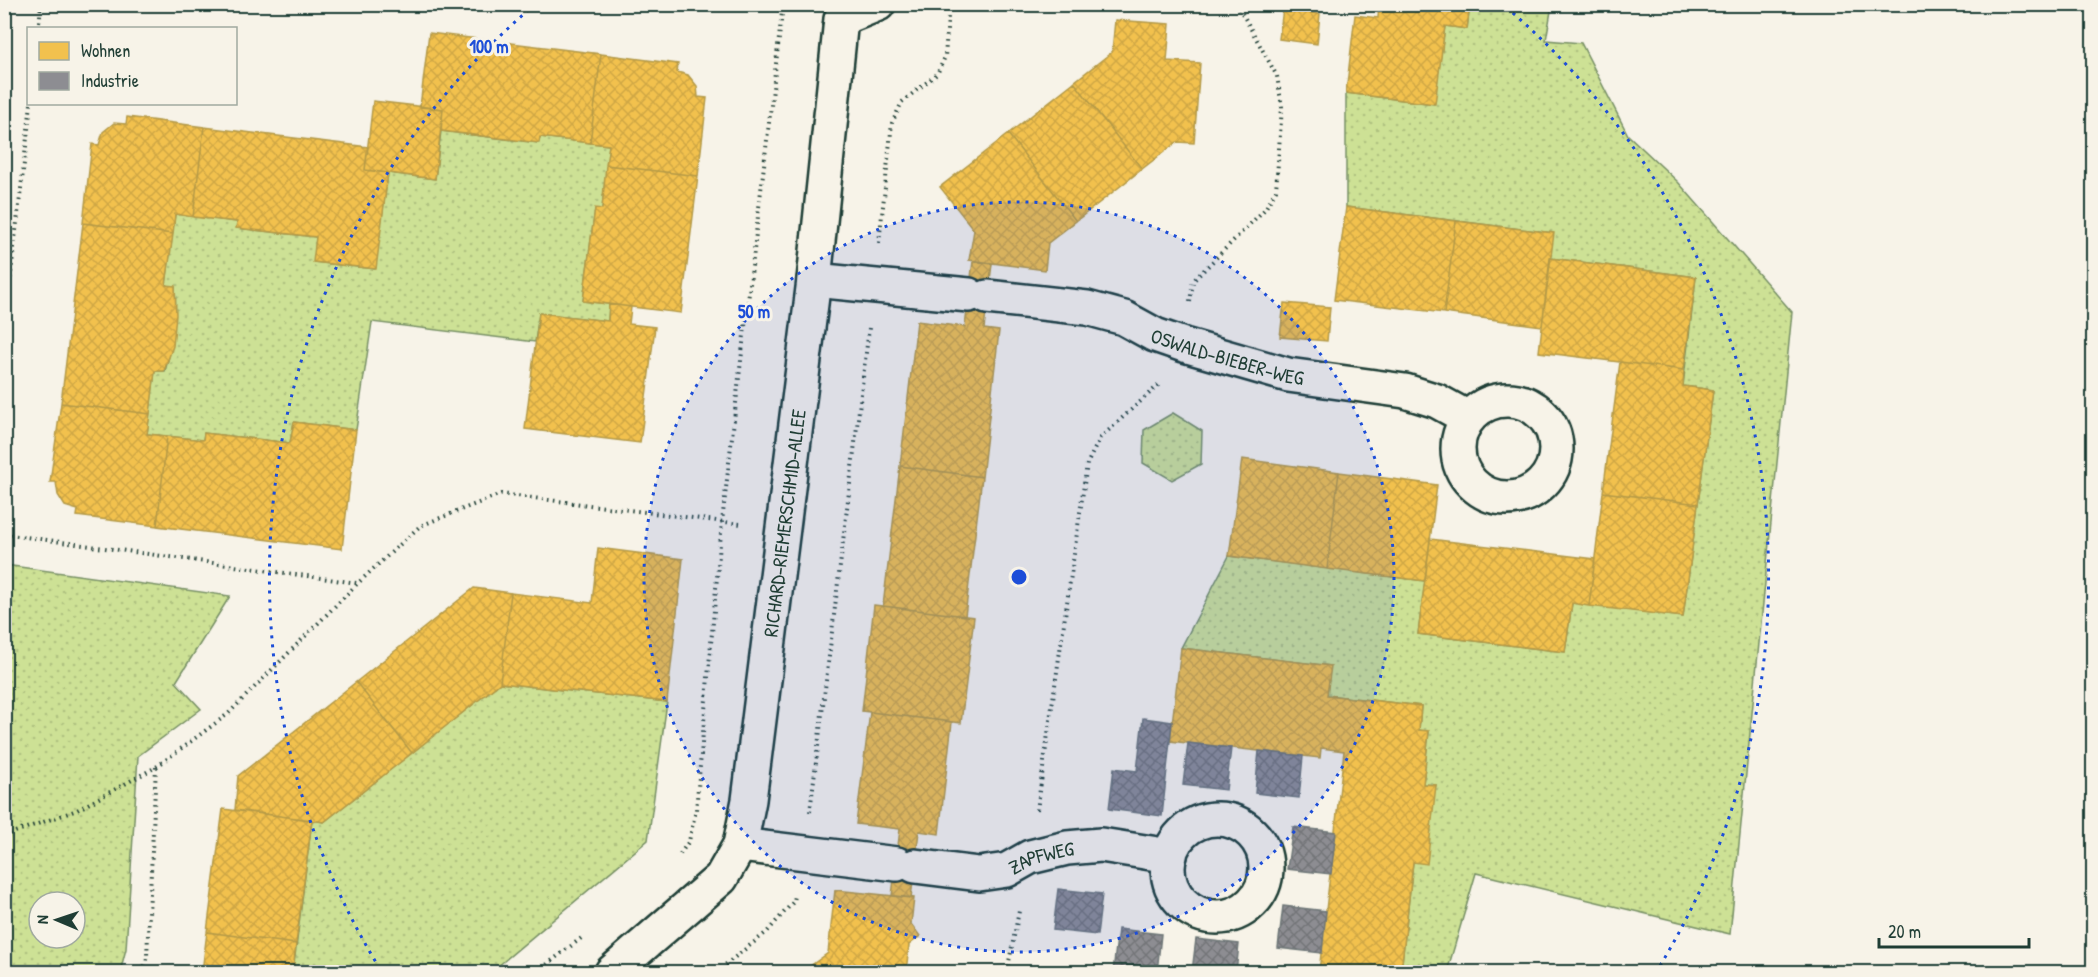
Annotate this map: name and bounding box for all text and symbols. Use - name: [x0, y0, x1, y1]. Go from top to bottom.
- legend: [27, 27, 237, 105]
- text: 100 m: [469, 34, 509, 59]
- text: Wohnen: [81, 38, 130, 63]
- text: Industrie: [81, 68, 139, 93]
- text: 50 m: [738, 299, 770, 324]
- street label: OSWALD-BIEBER-WEG: [1147, 321, 1306, 391]
- street label: RICHARD-RIEMERSCHMID-ALLEE: [756, 408, 811, 638]
- centre of rings: [1009, 567, 1029, 587]
- street label: ZAPFWEG: [1003, 834, 1075, 880]
- north arrow: [27, 890, 87, 950]
- scale bar: [1879, 911, 2029, 949]
- text: N: [31, 914, 53, 924]
- text: 20 m: [1888, 919, 1921, 944]

